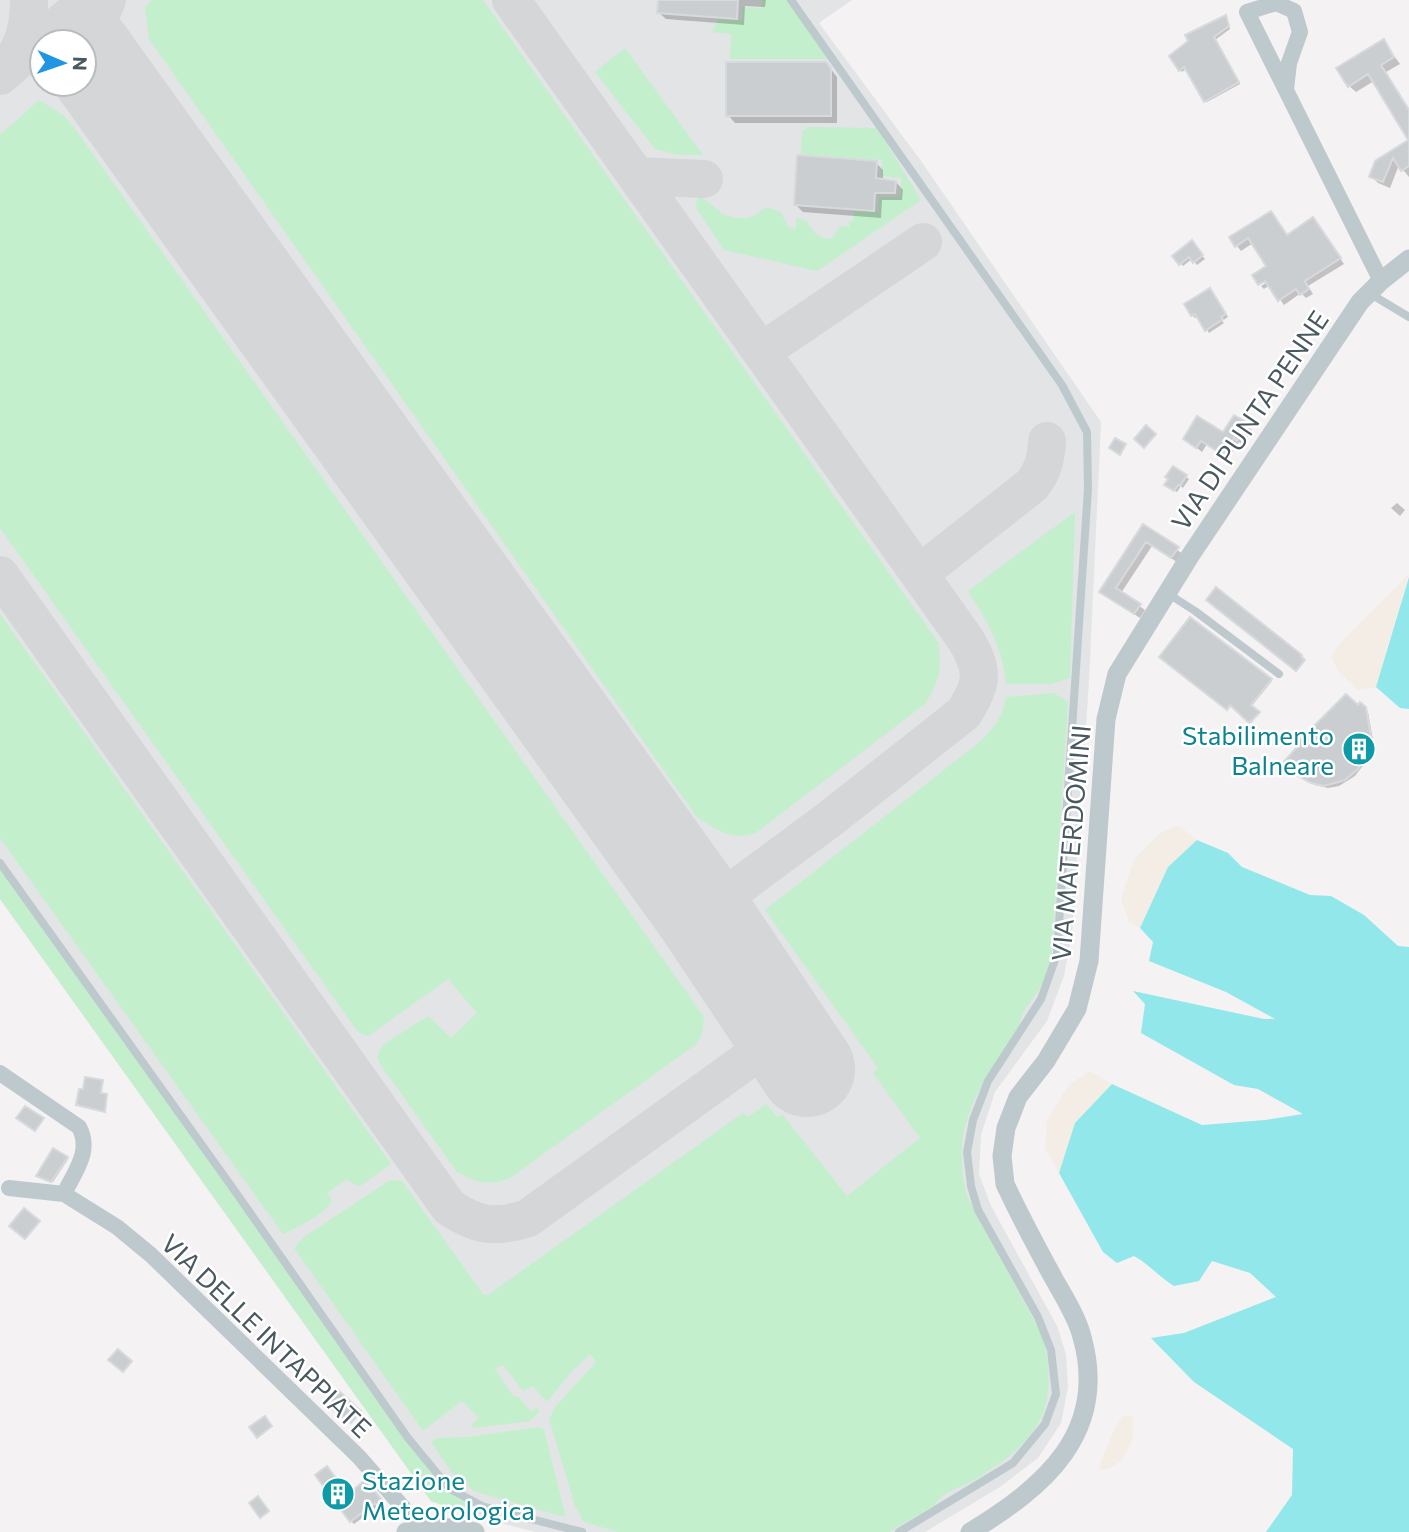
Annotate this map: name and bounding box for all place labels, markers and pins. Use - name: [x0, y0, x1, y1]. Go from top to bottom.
- place label: Stabilimento Balneare: [1182, 719, 1334, 780]
- building icon: Stabilimento Balneare: [1340, 730, 1378, 768]
- place label: Stazione Meteorologica: [362, 1464, 535, 1525]
- building icon: Stazione Meteorologica: [319, 1475, 357, 1513]

